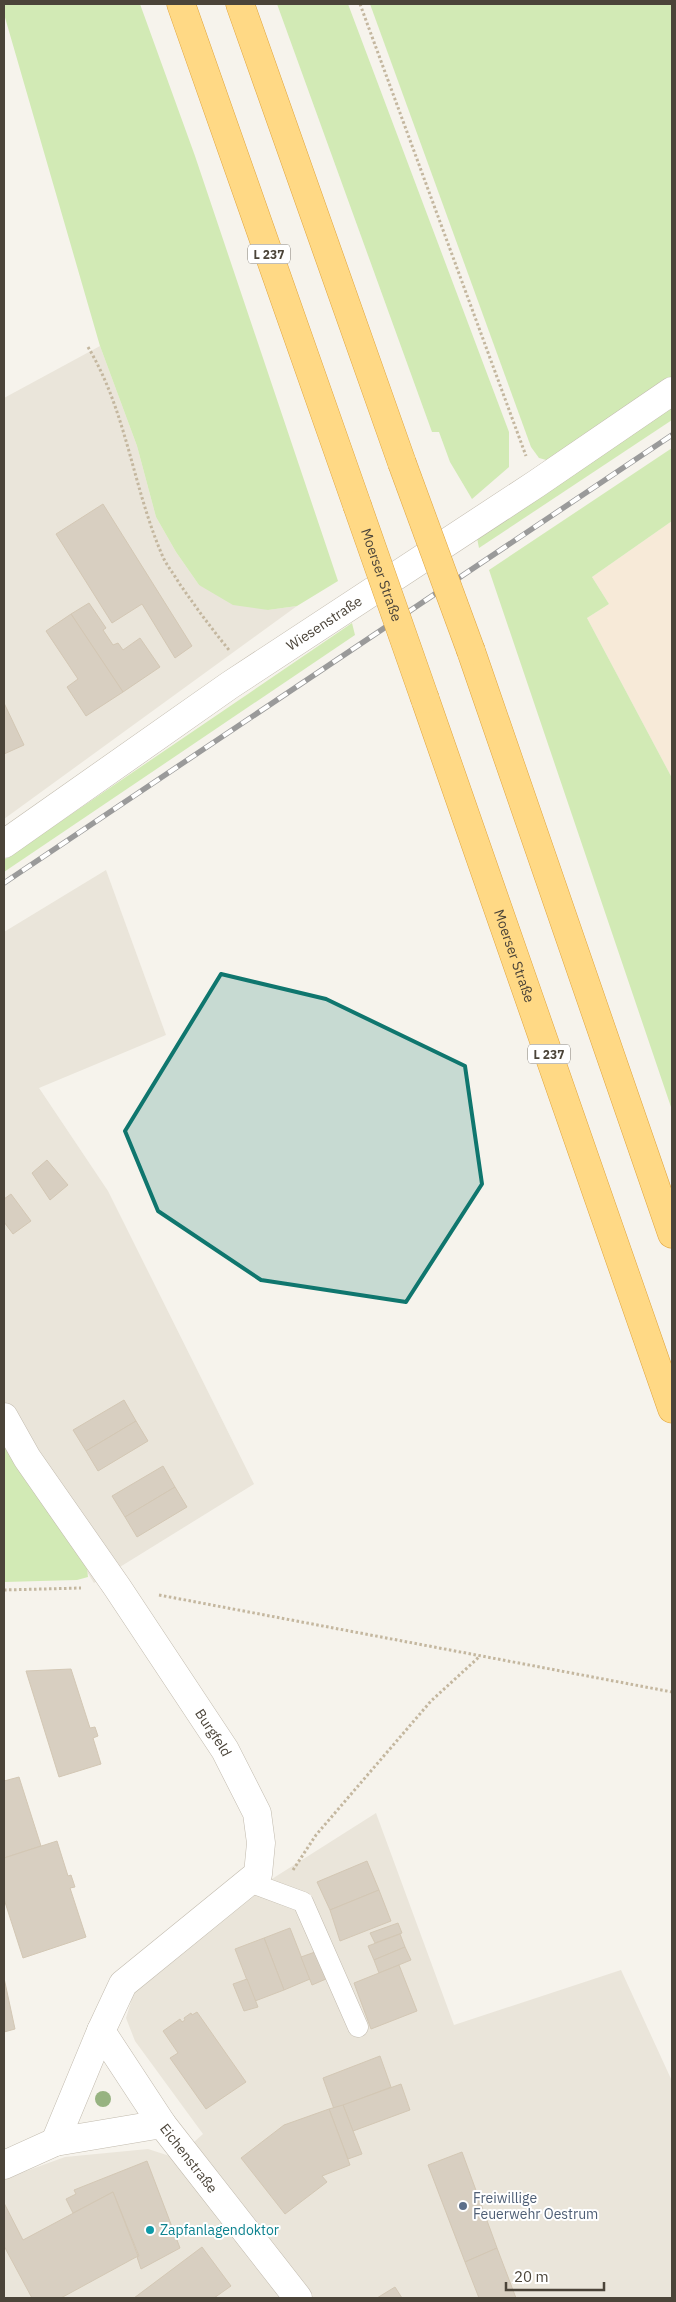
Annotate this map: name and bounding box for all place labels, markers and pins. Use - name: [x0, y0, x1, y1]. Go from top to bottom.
- place label: Freiwillige Feuerwehr Oestrum: [473, 2189, 598, 2223]
- marker: Freiwillige Feuerwehr Oestrum: [457, 2200, 469, 2212]
- place label: Zapfanlagendoktor: [160, 2221, 279, 2239]
- marker: Zapfanlagendoktor: [144, 2224, 156, 2236]

